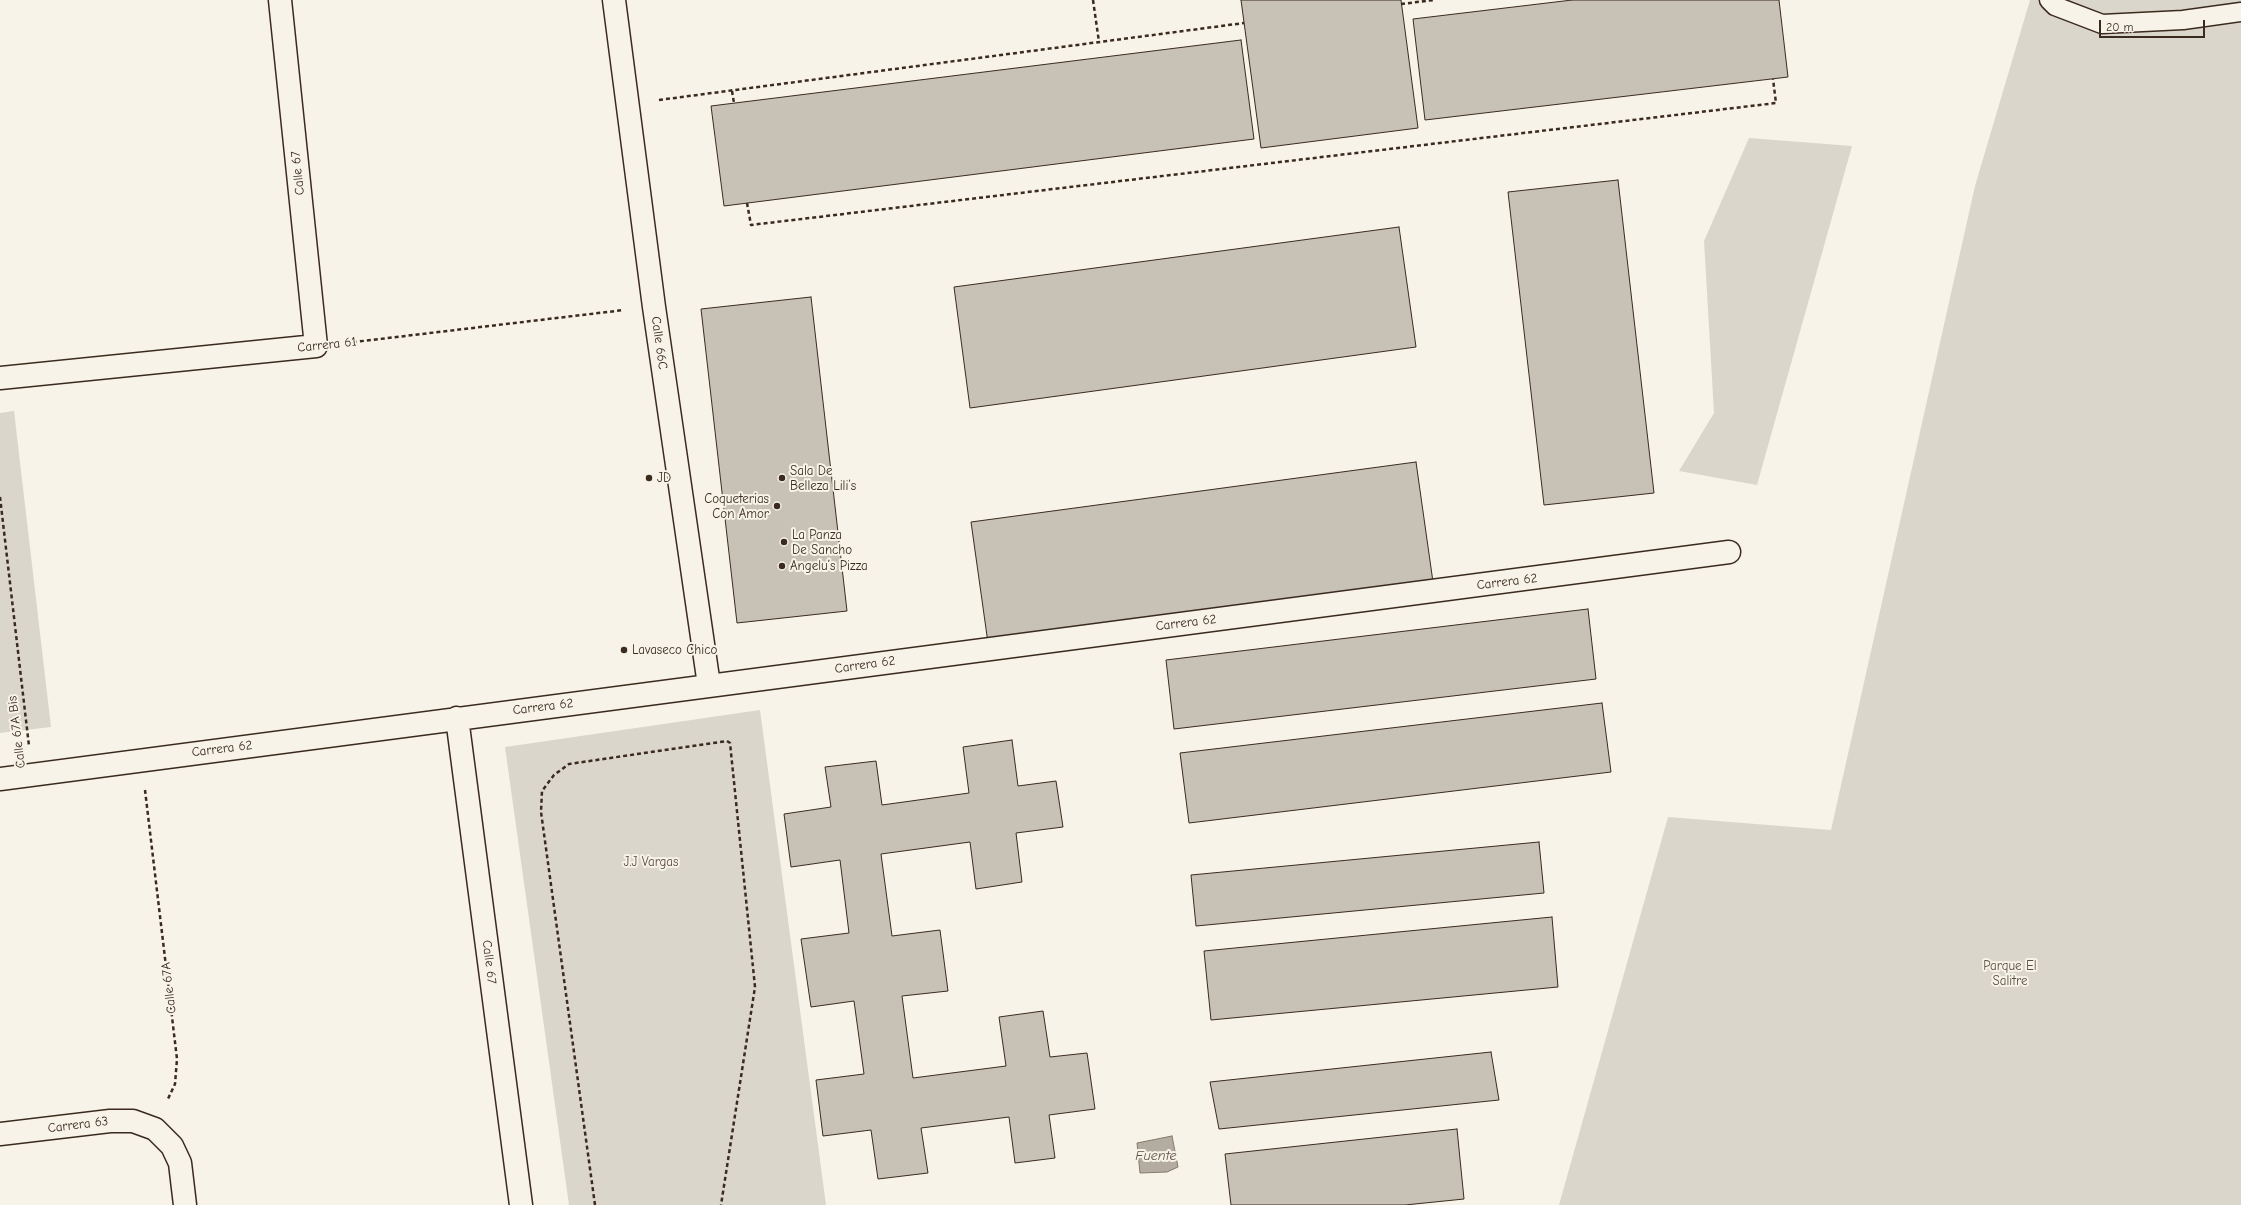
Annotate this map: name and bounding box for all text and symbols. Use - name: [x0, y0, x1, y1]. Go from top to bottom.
- scale bar: [2101, 12, 2207, 38]
- text: 20 m: [2106, 20, 2134, 34]
- street label: Calle 67: [288, 150, 308, 196]
- street label: Calle 66C: [648, 316, 670, 370]
- street label: Carrera 61: [297, 334, 357, 356]
- place label: Sala De Belleza Lili’s: [790, 463, 856, 494]
- place label: JD: [657, 470, 671, 486]
- marker: JD: [644, 473, 654, 483]
- marker: Sala De Belleza Lili’s: [777, 473, 787, 483]
- place label: Coqueterias Con Amor: [704, 491, 769, 522]
- marker: Coqueterias Con Amor: [772, 501, 782, 511]
- place label: La Panza De Sancho: [792, 527, 852, 558]
- marker: La Panza De Sancho: [779, 537, 789, 547]
- place label: Angelu’s Pizza: [790, 558, 868, 574]
- marker: Angelu’s Pizza: [777, 561, 787, 571]
- street label: Carrera 62: [1476, 571, 1538, 593]
- street label: Carrera 62: [1155, 612, 1217, 634]
- place label: Lavaseco Chico: [632, 642, 717, 658]
- marker: Lavaseco Chico: [619, 645, 629, 655]
- street label: Carrera 62: [834, 653, 896, 677]
- street label: Calle 67A Bis: [5, 695, 29, 769]
- street label: Carrera 62: [512, 696, 574, 718]
- street label: Carrera 62: [191, 738, 253, 760]
- park label: J.J Vargas: [624, 854, 678, 870]
- street label: Calle 67: [479, 939, 499, 985]
- park label: Parque El Salitre: [1983, 958, 2037, 989]
- street label: Calle 67A: [158, 961, 180, 1015]
- street label: Carrera 63: [47, 1114, 109, 1136]
- water label: Fuente: [1135, 1148, 1177, 1164]

